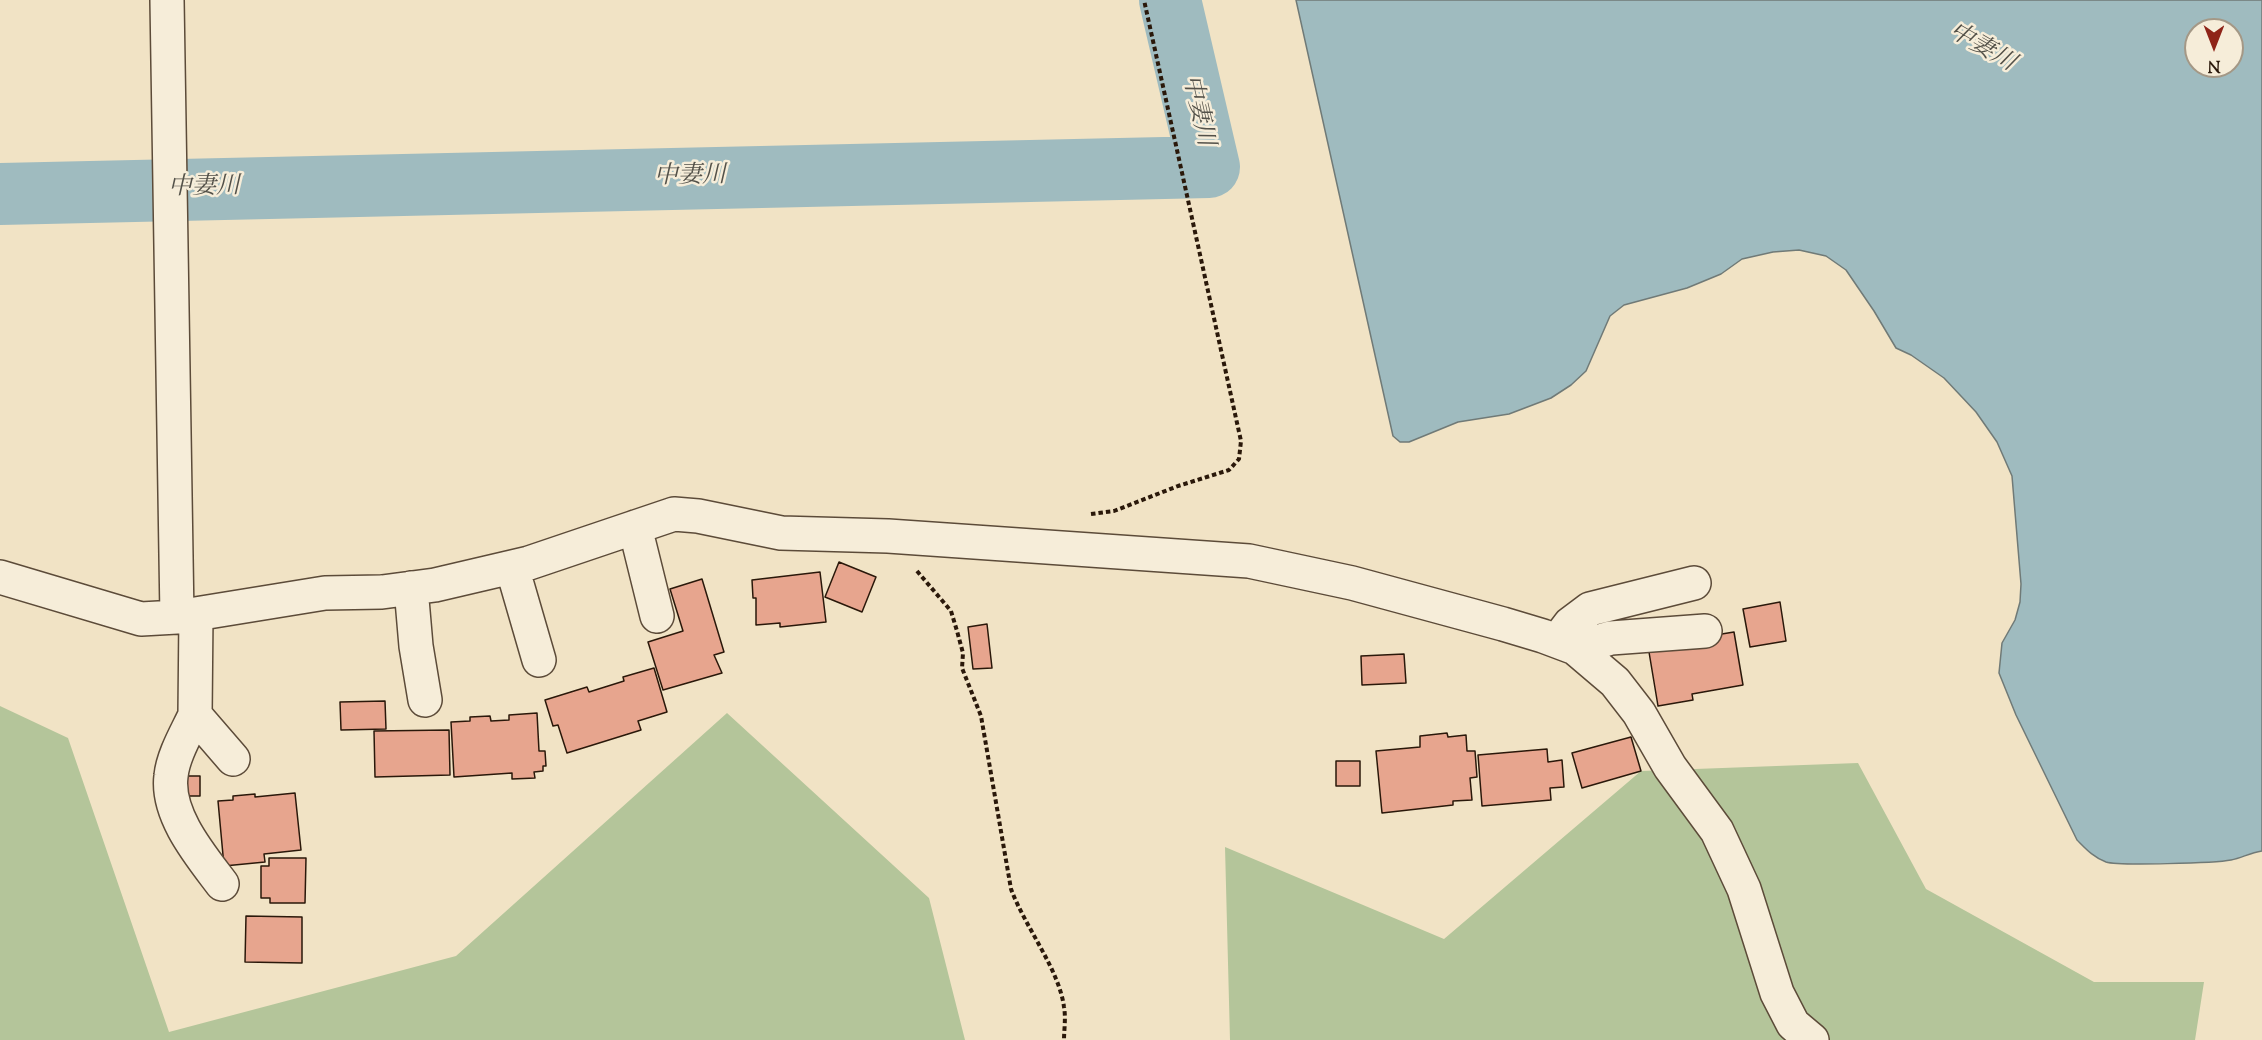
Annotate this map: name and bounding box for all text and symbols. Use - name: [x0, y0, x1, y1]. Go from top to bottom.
- north arrow: [2184, 18, 2244, 78]
- water label: 中妻川: [1943, 19, 2019, 79]
- text: N: [2208, 53, 2220, 76]
- water label: 中妻川: [1174, 73, 1218, 149]
- water label: 中妻川: [654, 163, 726, 193]
- water label: 中妻川: [168, 174, 240, 204]

